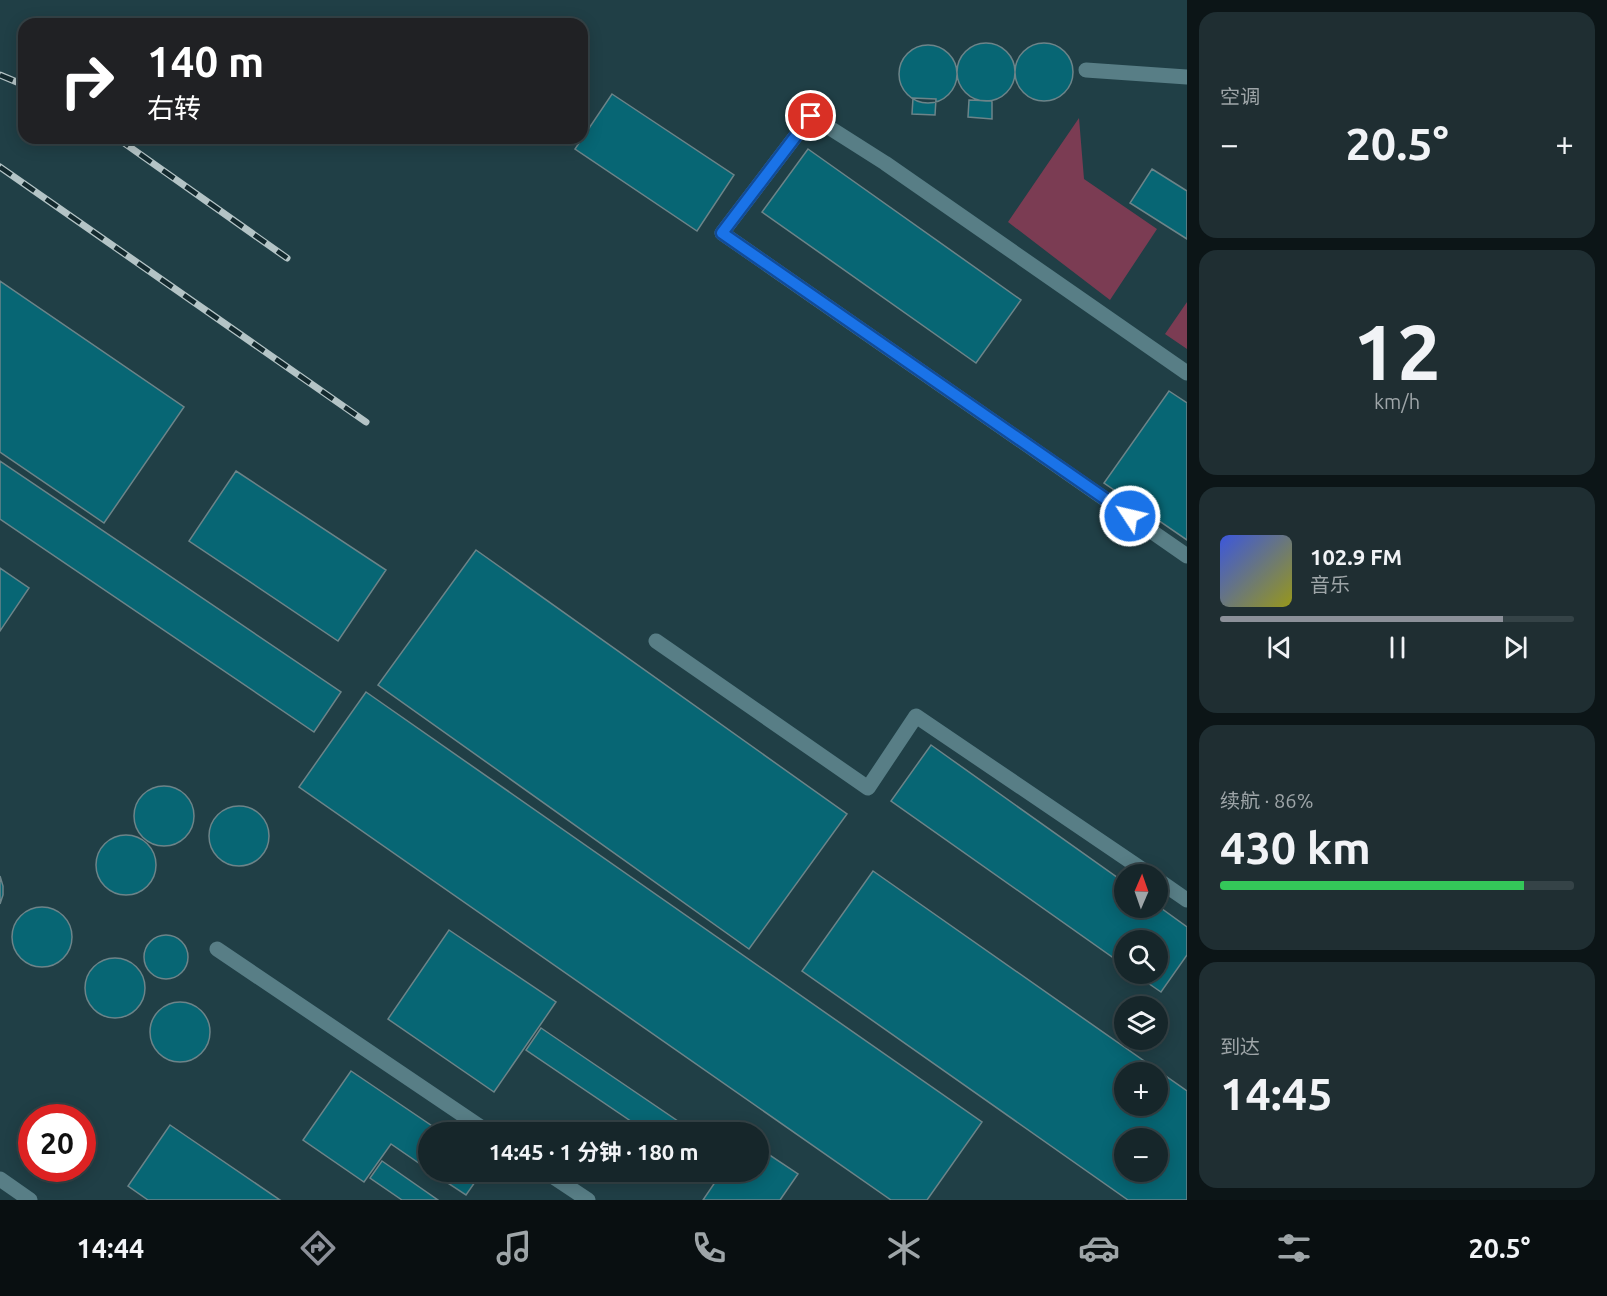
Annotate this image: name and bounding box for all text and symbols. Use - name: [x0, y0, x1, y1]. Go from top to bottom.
- text: 140 m: [147, 38, 264, 85]
- icon: right: [48, 42, 126, 120]
- text: 空调: [1220, 85, 1260, 108]
- pin: [785, 90, 836, 141]
- text: 右转: [147, 93, 201, 123]
- icon: arrive: [794, 99, 827, 132]
- text: 20.5°: [1345, 118, 1449, 169]
- text: −: [1220, 125, 1239, 162]
- text: +: [1555, 125, 1574, 162]
- text: 12: [1353, 307, 1441, 395]
- text: km/h: [1374, 390, 1420, 413]
- position arrow: [1098, 484, 1162, 548]
- text: 102.9 FM: [1310, 544, 1402, 569]
- text: 音乐: [1310, 573, 1350, 596]
- icon: previous: [1263, 631, 1296, 664]
- icon: pause: [1381, 631, 1414, 664]
- icon: next: [1499, 631, 1532, 664]
- text: 续航 · 86%: [1220, 789, 1313, 812]
- text: 430 km: [1220, 822, 1371, 873]
- north arrow: [1114, 864, 1168, 918]
- map controls: [1114, 864, 1168, 1182]
- button: search: [1114, 930, 1168, 984]
- button: layers: [1114, 996, 1168, 1050]
- text: 到达: [1220, 1035, 1260, 1058]
- button: +: [1114, 1062, 1168, 1116]
- text: 14:45: [1220, 1068, 1333, 1119]
- speed limit sign: 20: [18, 1104, 96, 1182]
- button: −: [1114, 1128, 1168, 1182]
- text: 14:45 · 1 分钟 · 180 m: [489, 1139, 698, 1164]
- icon: directions: [297, 1227, 339, 1269]
- icon: music: [493, 1227, 535, 1269]
- icon: phone: [688, 1227, 730, 1269]
- icon: climate: [883, 1227, 925, 1269]
- icon: car: [1078, 1227, 1120, 1269]
- icon: filters: [1273, 1227, 1315, 1269]
- text: 14:44: [77, 1233, 144, 1263]
- text: 20.5°: [1468, 1233, 1530, 1263]

